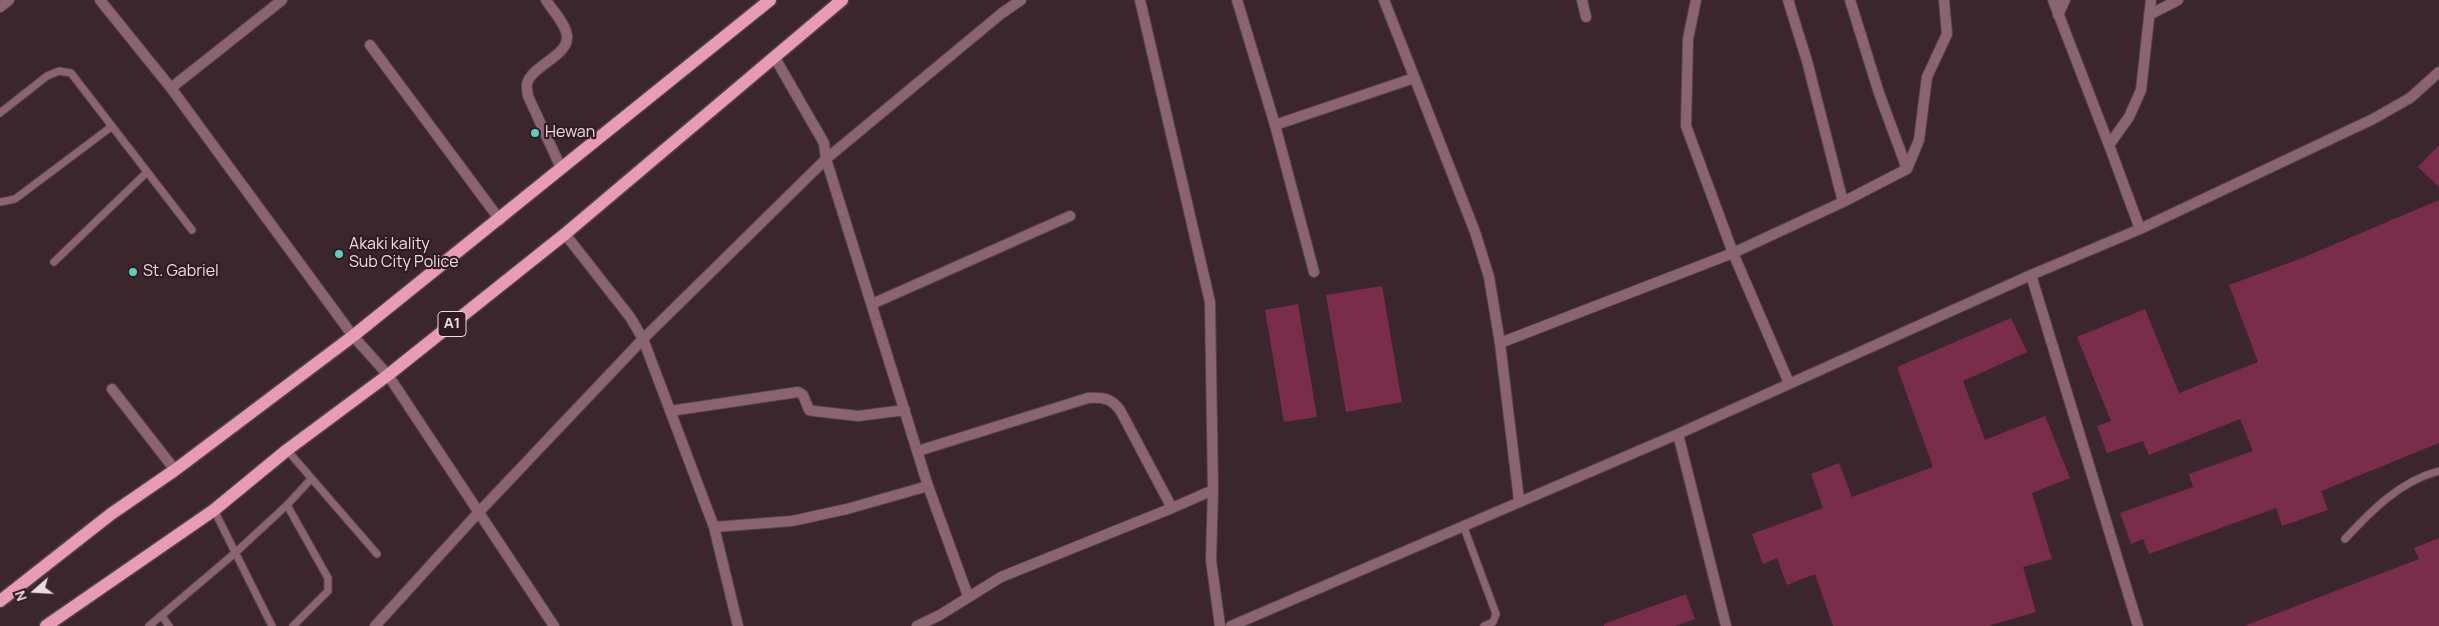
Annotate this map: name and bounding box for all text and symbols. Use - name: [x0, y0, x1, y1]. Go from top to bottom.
- place label: Hewan: [545, 123, 595, 143]
- marker: Hewan: [529, 127, 541, 139]
- place label: Akaki kality Sub City Police: [349, 235, 459, 273]
- marker: Akaki kality Sub City Police: [333, 248, 345, 260]
- place label: St. Gabriel: [143, 262, 219, 282]
- marker: St. Gabriel: [127, 266, 139, 278]
- road number: A1: [438, 312, 466, 336]
- north arrow: [10, 566, 60, 616]
- text: N: [10, 588, 31, 604]

